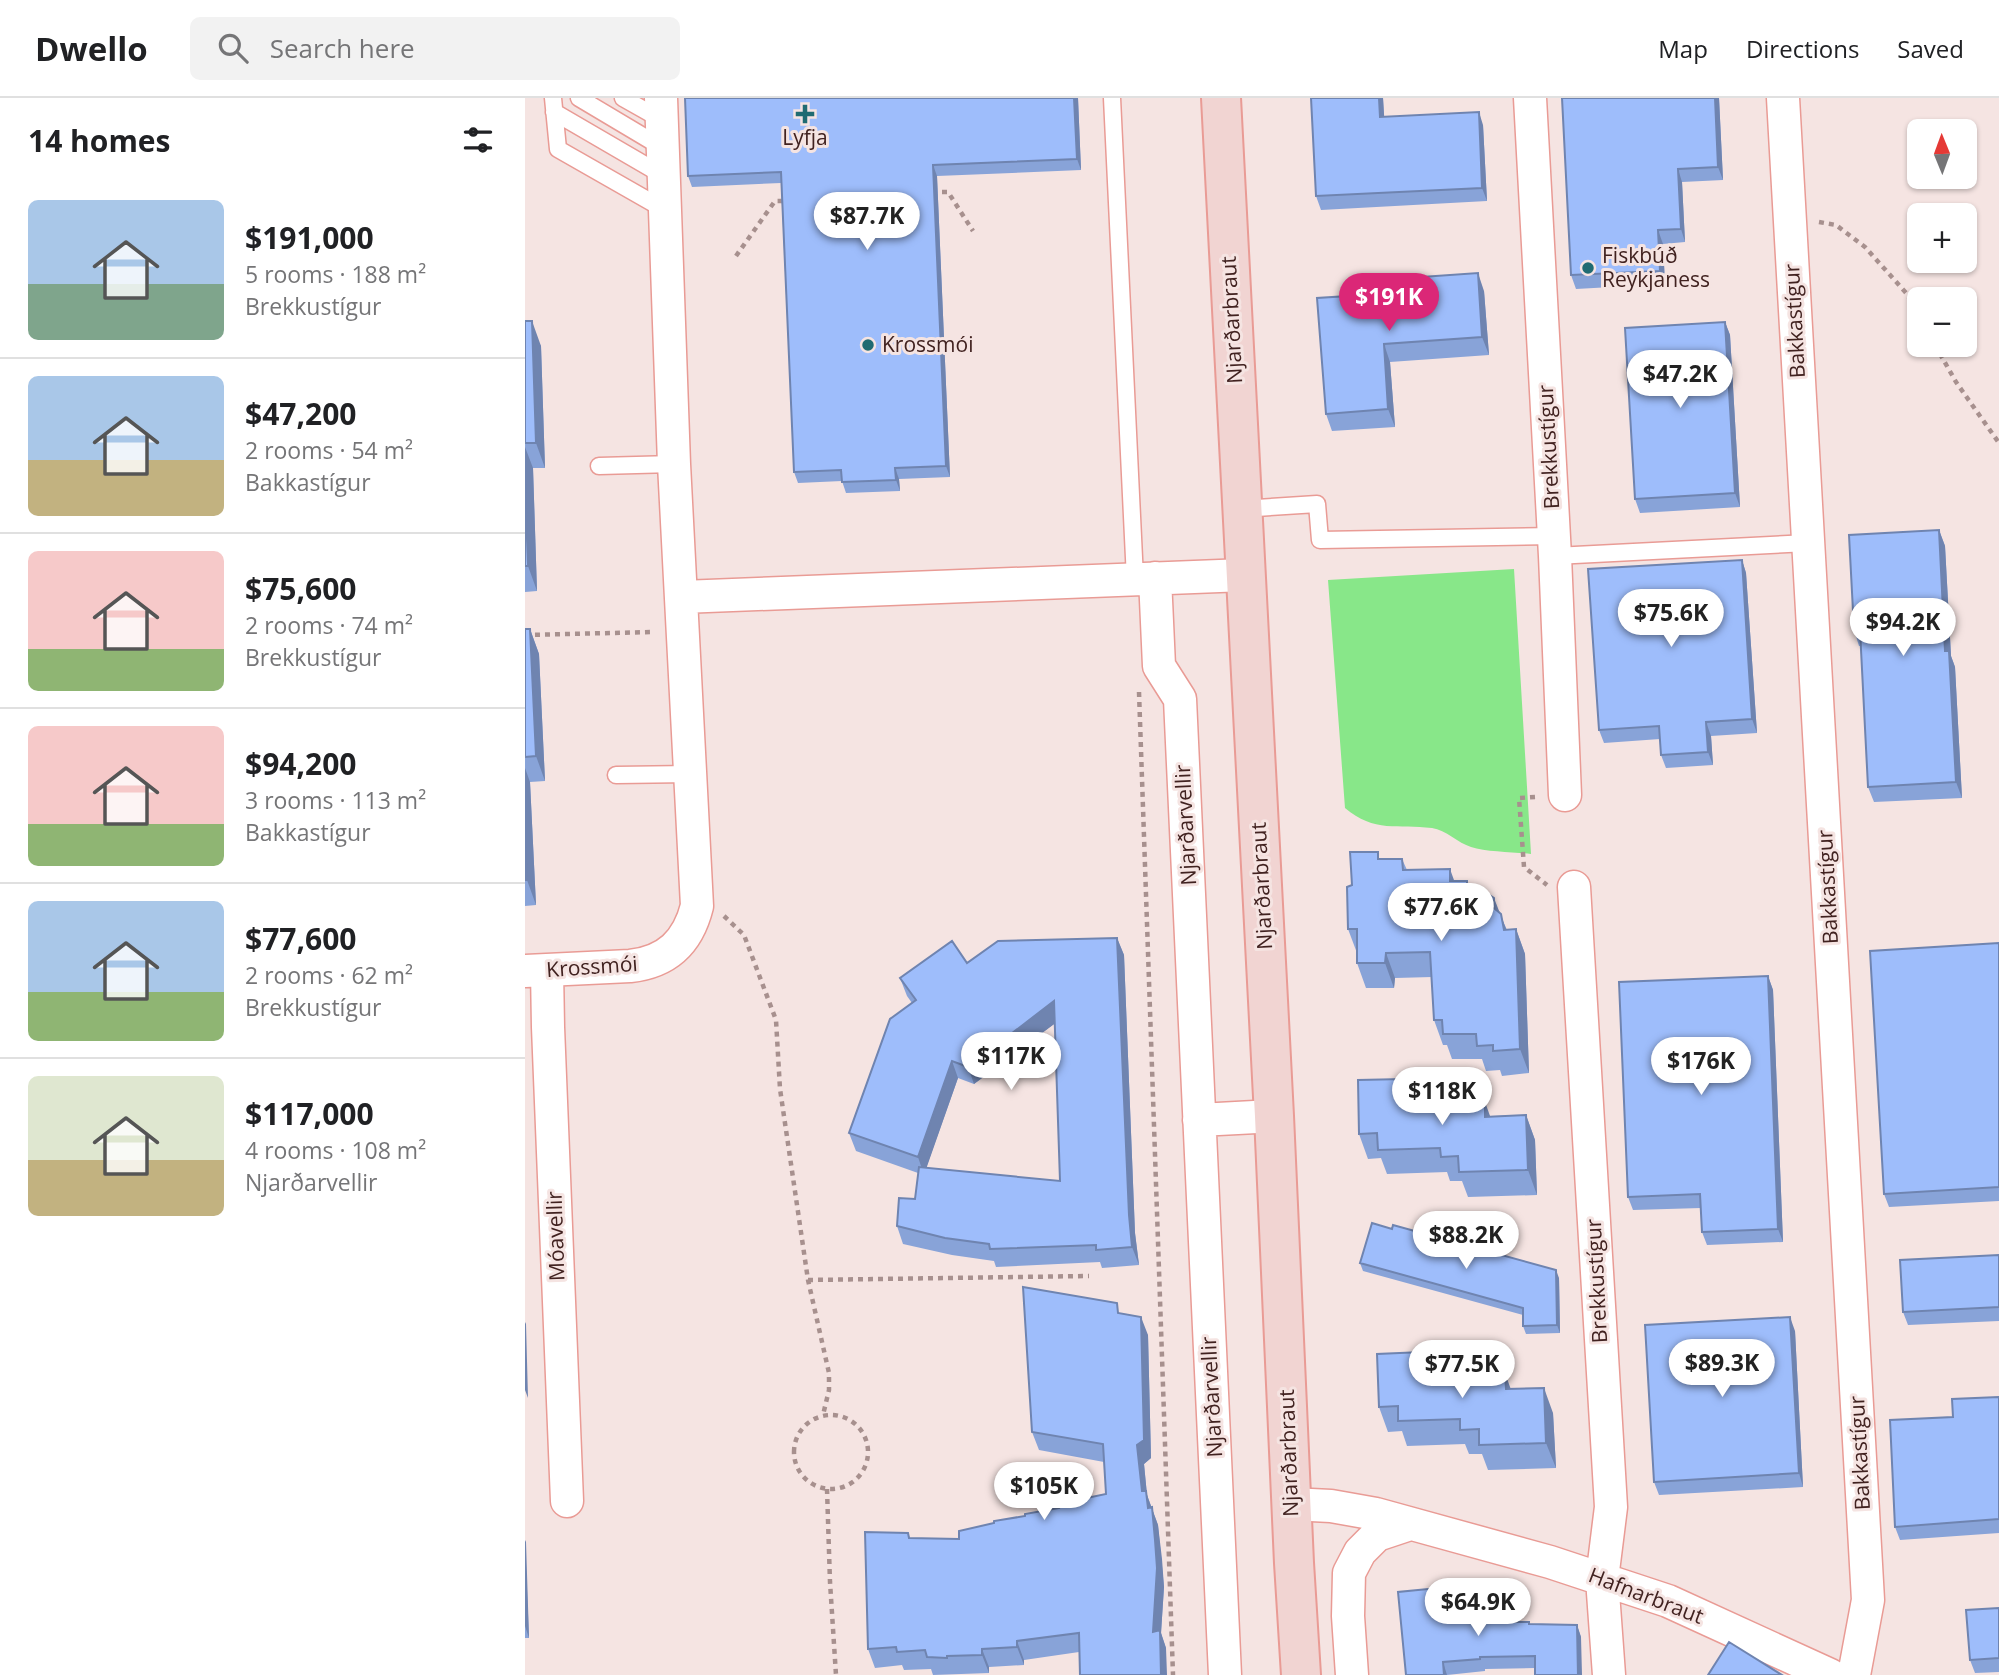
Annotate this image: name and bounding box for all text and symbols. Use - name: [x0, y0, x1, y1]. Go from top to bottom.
- search box: [190, 17, 680, 80]
- text: Dwello: [35, 26, 148, 71]
- icon: search: [214, 29, 252, 67]
- text: Search here: [270, 30, 415, 66]
- text: Map: [1658, 32, 1708, 65]
- text: Directions: [1746, 32, 1859, 65]
- text: Saved: [1897, 32, 1964, 65]
- marker: Lyfja: [797, 106, 813, 122]
- north arrow: [1907, 119, 1977, 189]
- map controls: [1907, 119, 1977, 357]
- text: 14 homes: [28, 120, 171, 161]
- icon: filters: [459, 121, 497, 159]
- place label: Lyfja: [782, 123, 828, 151]
- pin: $87.7K: [810, 192, 924, 252]
- text: $87.7K: [830, 199, 904, 231]
- button: +: [1907, 203, 1977, 273]
- text: $191,000: [245, 217, 374, 258]
- icon: home: [84, 228, 168, 312]
- place label: Fiskbúð Reykjaness: [1602, 241, 1710, 293]
- street label: Njarðarbraut: [1214, 256, 1248, 385]
- text: 5 rooms · 188 m²: [245, 258, 426, 290]
- marker: Fiskbúð Reykjaness: [1580, 260, 1596, 276]
- street label: Bakkastígur: [1777, 263, 1811, 379]
- pin: $191K: [1340, 274, 1438, 333]
- text: $191K: [1355, 280, 1423, 312]
- button: −: [1907, 287, 1977, 357]
- text: Brekkustígur: [245, 290, 381, 322]
- place label: Krossmói: [882, 330, 973, 358]
- marker: Krossmói: [860, 337, 876, 353]
- pin: $47.2K: [1623, 350, 1737, 410]
- text: $47.2K: [1643, 357, 1717, 389]
- street label: Brekkustígur: [1531, 384, 1565, 510]
- text: $47,200: [245, 393, 356, 434]
- icon: home: [84, 404, 168, 488]
- text: 2 rooms · 54 m²: [245, 434, 413, 466]
- text: Bakkastígur: [245, 466, 371, 498]
- text: $75,600: [245, 568, 356, 609]
- icon: home: [84, 579, 168, 663]
- pin: $75.6K: [1614, 589, 1728, 649]
- text: $75.6K: [1634, 596, 1708, 628]
- pin: $94.2K: [1846, 598, 1960, 658]
- text: $94.2K: [1866, 605, 1940, 637]
- text: 2 rooms · 74 m²: [245, 609, 413, 641]
- text: Brekkustígur: [245, 641, 381, 673]
- text: $94,200: [245, 743, 356, 784]
- icon: home: [84, 754, 168, 838]
- street label: Njarðarvellir: [1168, 764, 1202, 886]
- text: 3 rooms · 113 m²: [245, 784, 426, 816]
- text: Bakkastígur: [245, 816, 371, 848]
- street label: Njarðarbraut: [1244, 822, 1278, 951]
- street label: Bakkastígur: [1810, 829, 1844, 945]
- pin: $77.6K: [1384, 884, 1498, 943]
- text: $77.6K: [1404, 890, 1478, 922]
- text: $77,600: [245, 918, 356, 959]
- icon: home: [84, 929, 168, 1013]
- street label: Krossmói: [545, 949, 639, 983]
- text: 2 rooms · 62 m²: [245, 959, 413, 991]
- text: Brekkustígur: [245, 991, 381, 1023]
- pin: $117K: [962, 1032, 1060, 1092]
- pin: $176K: [1652, 1038, 1750, 1097]
- text: $117K: [977, 1039, 1045, 1071]
- text: $176K: [1667, 1044, 1735, 1076]
- pin: $118K: [1393, 1068, 1491, 1127]
- text: $118K: [1408, 1074, 1476, 1106]
- text: $117,000: [245, 1093, 374, 1134]
- icon: home: [84, 1104, 168, 1188]
- text: 4 rooms · 108 m²: [245, 1134, 426, 1166]
- text: Njarðarvellir: [245, 1166, 378, 1198]
- street label: Móavellir: [539, 1190, 571, 1281]
- pin: $88.2K: [1409, 1212, 1523, 1271]
- text: $88.2K: [1429, 1218, 1503, 1250]
- street label: Brekkustígur: [1579, 1218, 1613, 1344]
- street label: Njarðarvellir: [1194, 1336, 1228, 1458]
- pin: $77.5K: [1405, 1340, 1519, 1400]
- pin: $89.3K: [1665, 1340, 1779, 1399]
- text: $89.3K: [1685, 1346, 1759, 1378]
- text: $77.5K: [1425, 1347, 1499, 1379]
- street label: Njarðarbraut: [1272, 1389, 1304, 1517]
- street label: Bakkastígur: [1842, 1395, 1876, 1511]
- pin: $105K: [995, 1462, 1093, 1522]
- text: $105K: [1010, 1469, 1078, 1501]
- street label: Hafnarbraut: [1585, 1560, 1708, 1630]
- pin: $64.9K: [1421, 1578, 1535, 1638]
- text: $64.9K: [1441, 1585, 1515, 1617]

